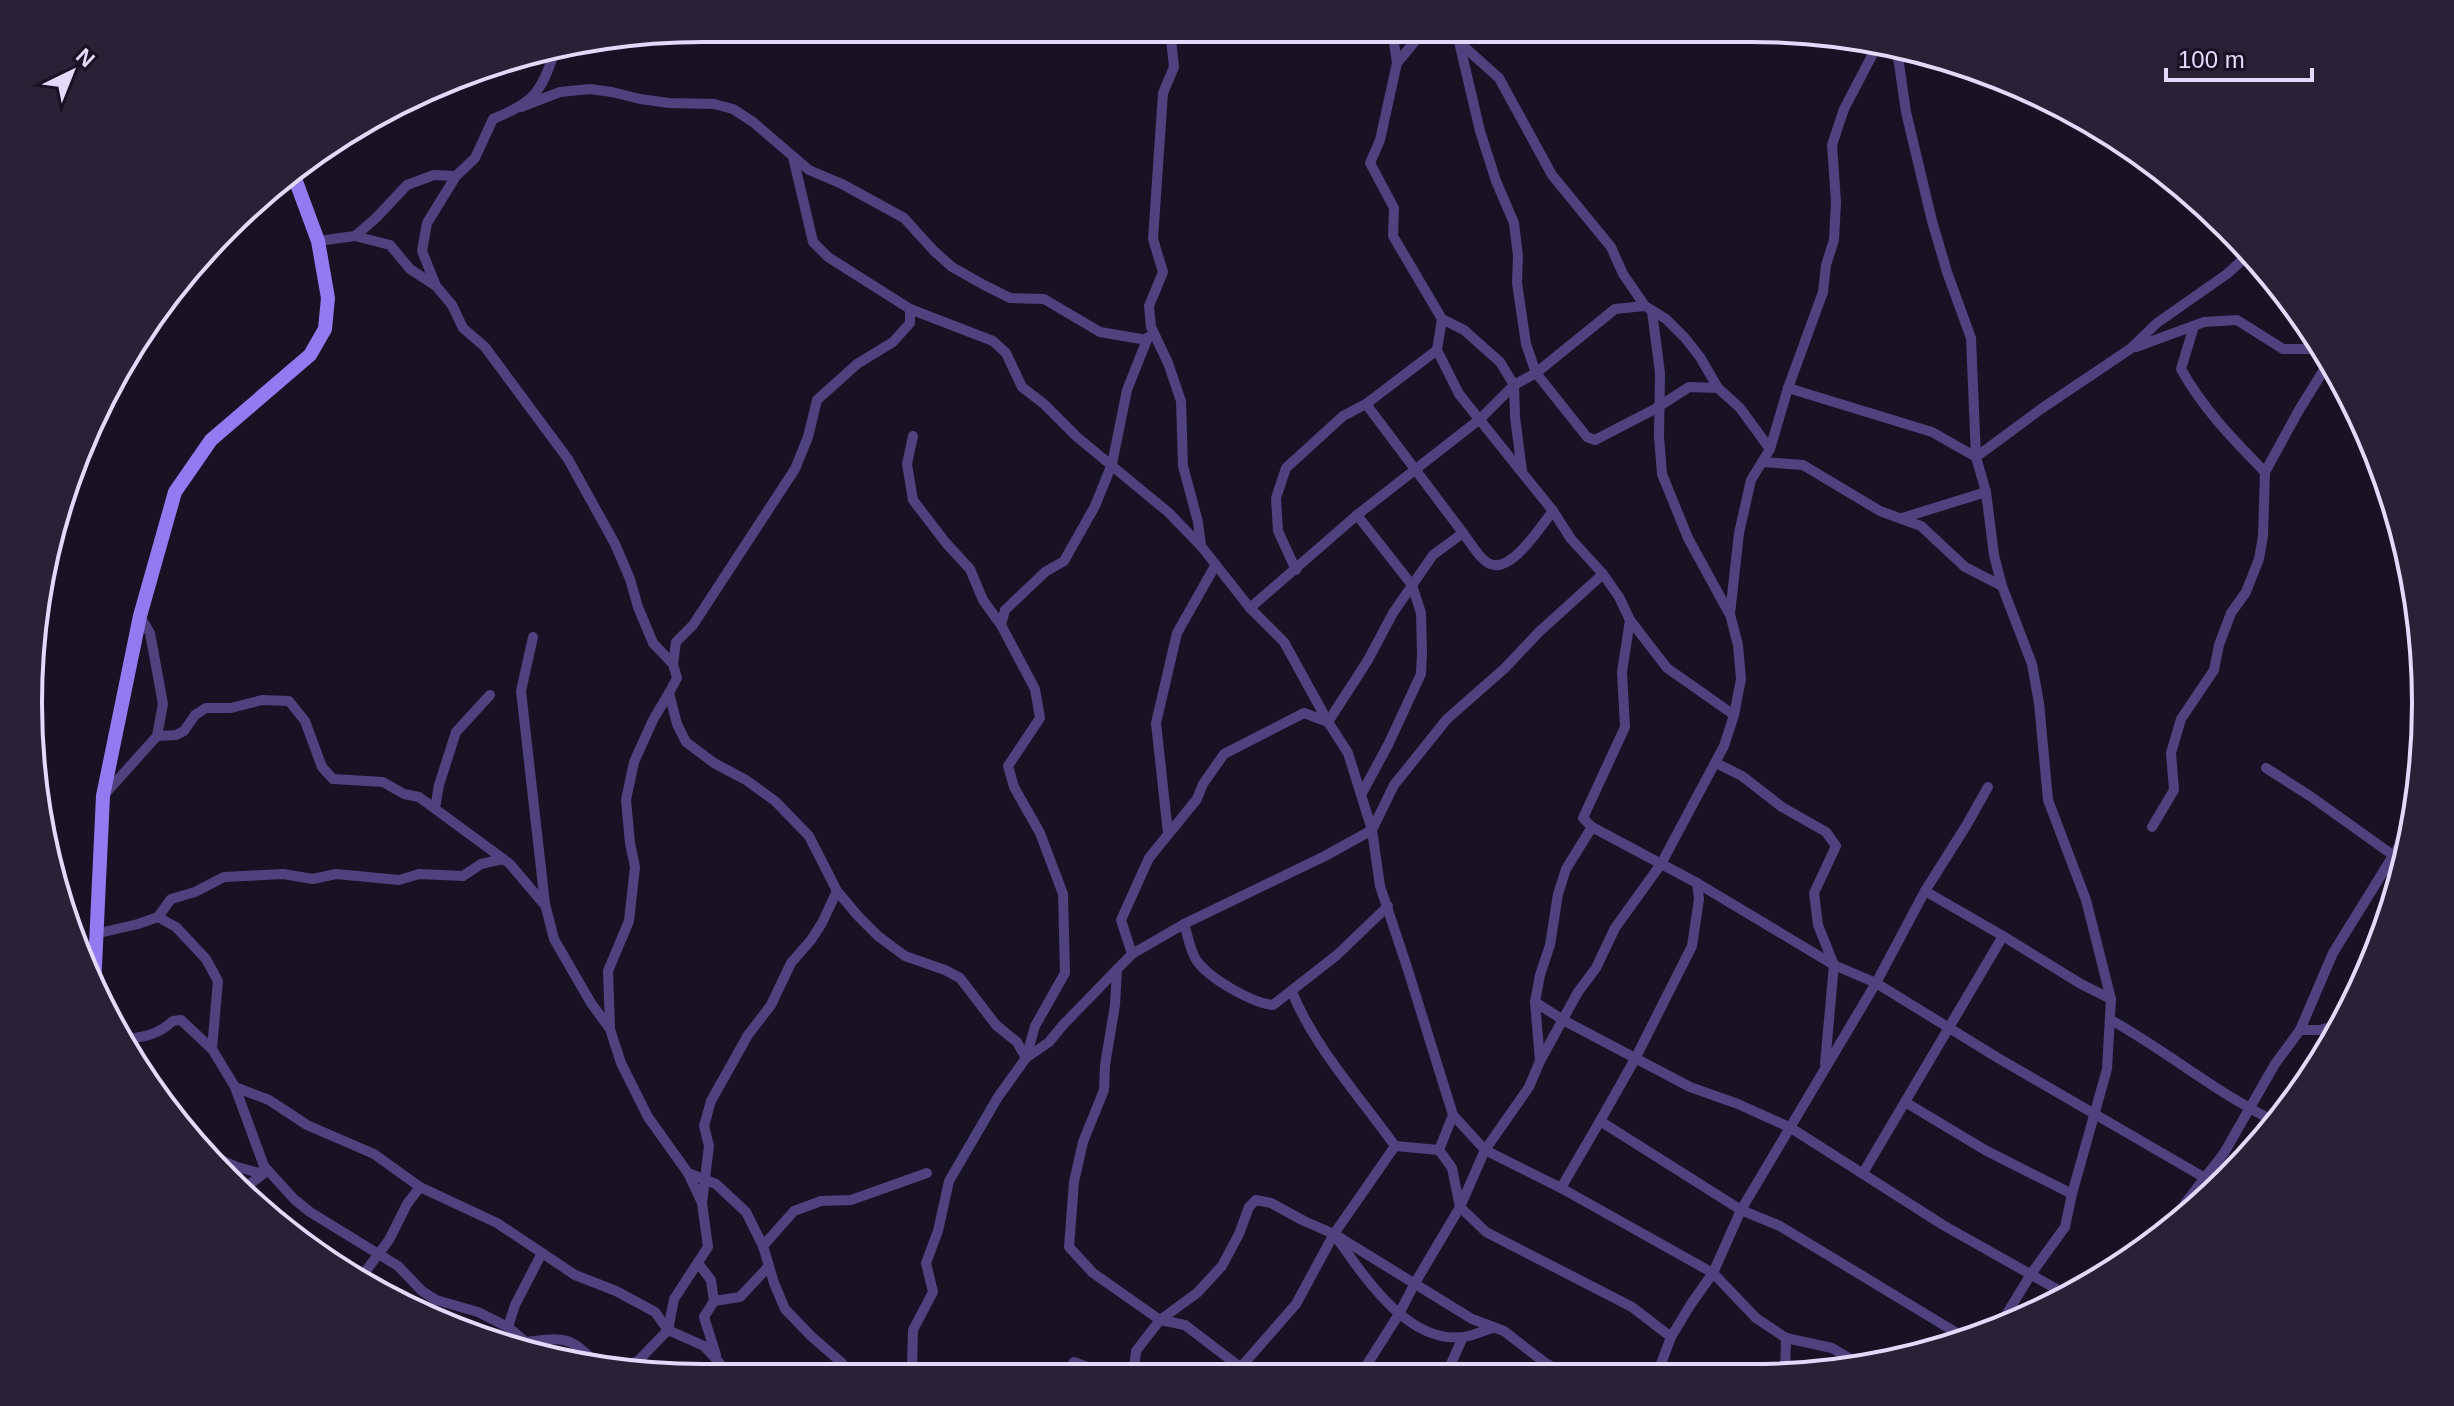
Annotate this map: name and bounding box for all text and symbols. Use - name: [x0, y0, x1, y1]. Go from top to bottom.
- north arrow: [32, 32, 112, 112]
- scale bar: [2166, 32, 2312, 82]
- text: N: [71, 43, 100, 72]
- text: 100 m: [2178, 46, 2245, 73]

